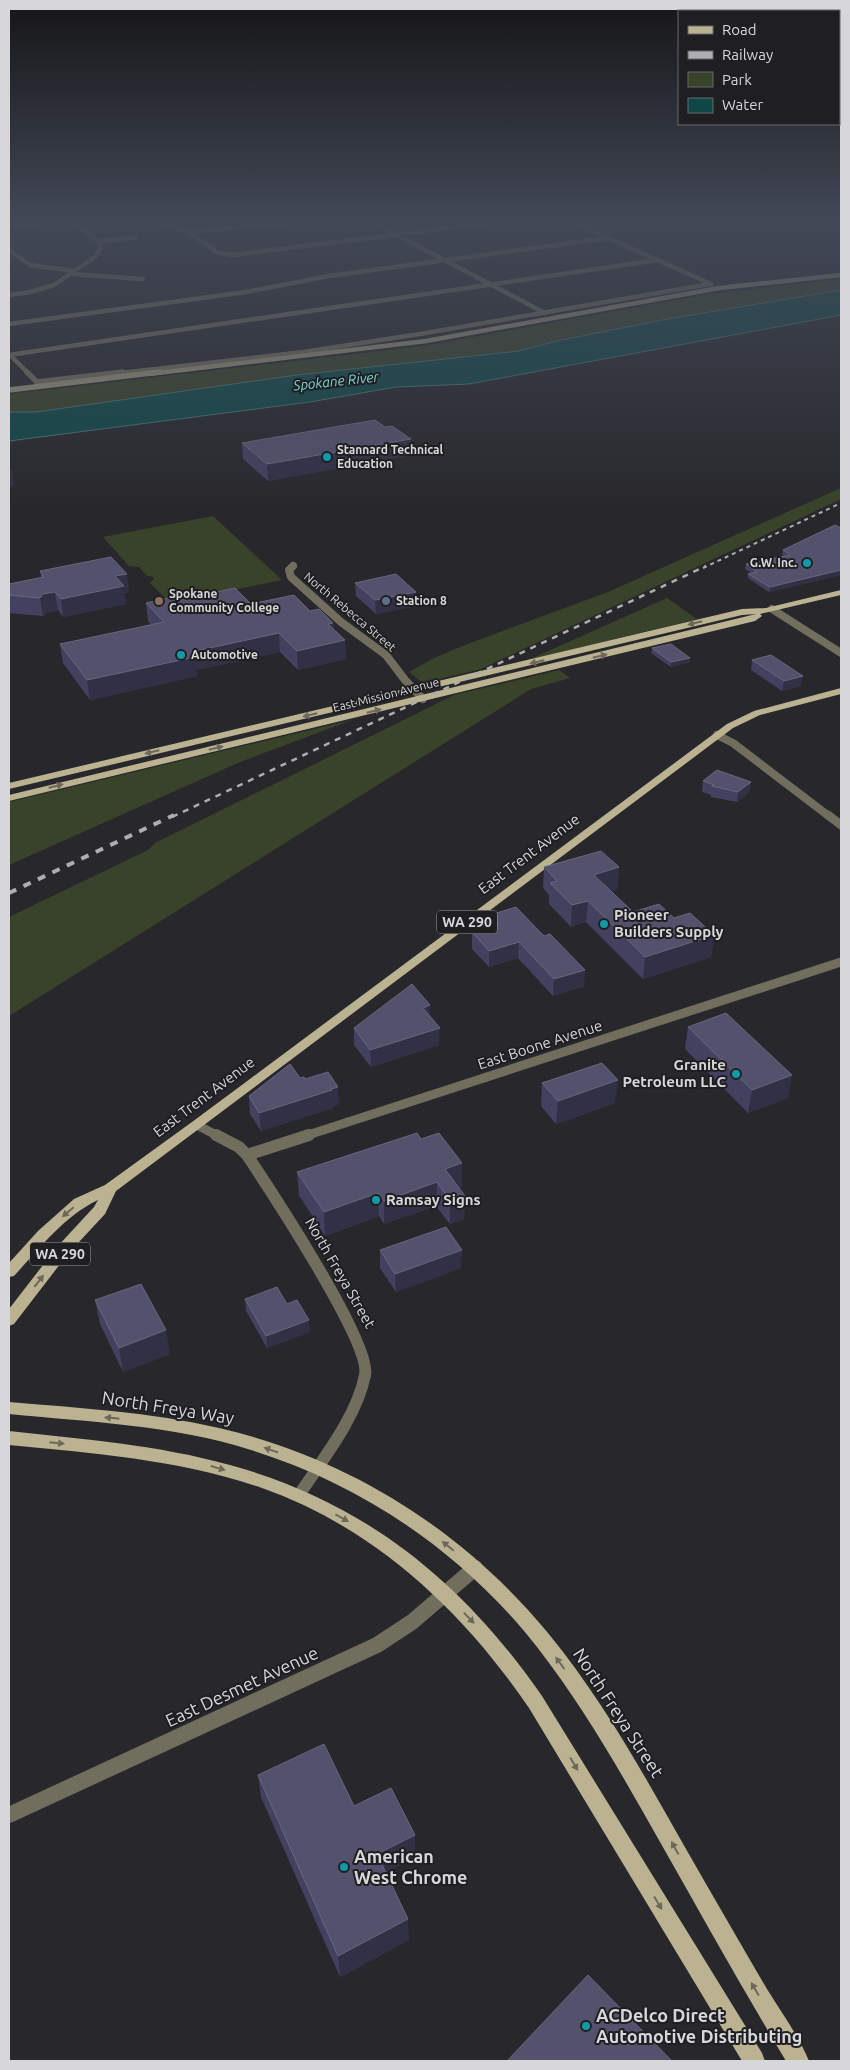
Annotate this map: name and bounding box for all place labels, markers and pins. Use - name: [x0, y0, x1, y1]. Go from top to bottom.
- place label: Stannard Technical Education: [337, 443, 443, 470]
- marker: Stannard Technical Education: [321, 451, 333, 463]
- place label: G.W. Inc.: [750, 556, 797, 569]
- marker: G.W. Inc.: [801, 557, 813, 569]
- place label: Spokane Community College: [169, 587, 279, 614]
- place label: Station 8: [396, 594, 447, 607]
- marker: Spokane Community College: [153, 595, 165, 607]
- marker: Station 8: [380, 595, 392, 607]
- place label: Automotive: [191, 648, 258, 661]
- marker: Automotive: [175, 649, 187, 661]
- place label: Pioneer Builders Supply: [614, 906, 724, 940]
- marker: Pioneer Builders Supply: [598, 918, 610, 930]
- place label: Granite Petroleum LLC: [622, 1056, 726, 1090]
- marker: Granite Petroleum LLC: [730, 1068, 742, 1080]
- place label: Ramsay Signs: [386, 1191, 481, 1208]
- marker: Ramsay Signs: [370, 1194, 382, 1206]
- place label: American West Chrome: [354, 1846, 467, 1887]
- marker: American West Chrome: [338, 1861, 350, 1873]
- place label: ACDelco Direct Automotive Distributing: [596, 2005, 802, 2046]
- marker: ACDelco Direct Automotive Distributing: [580, 2020, 592, 2032]

